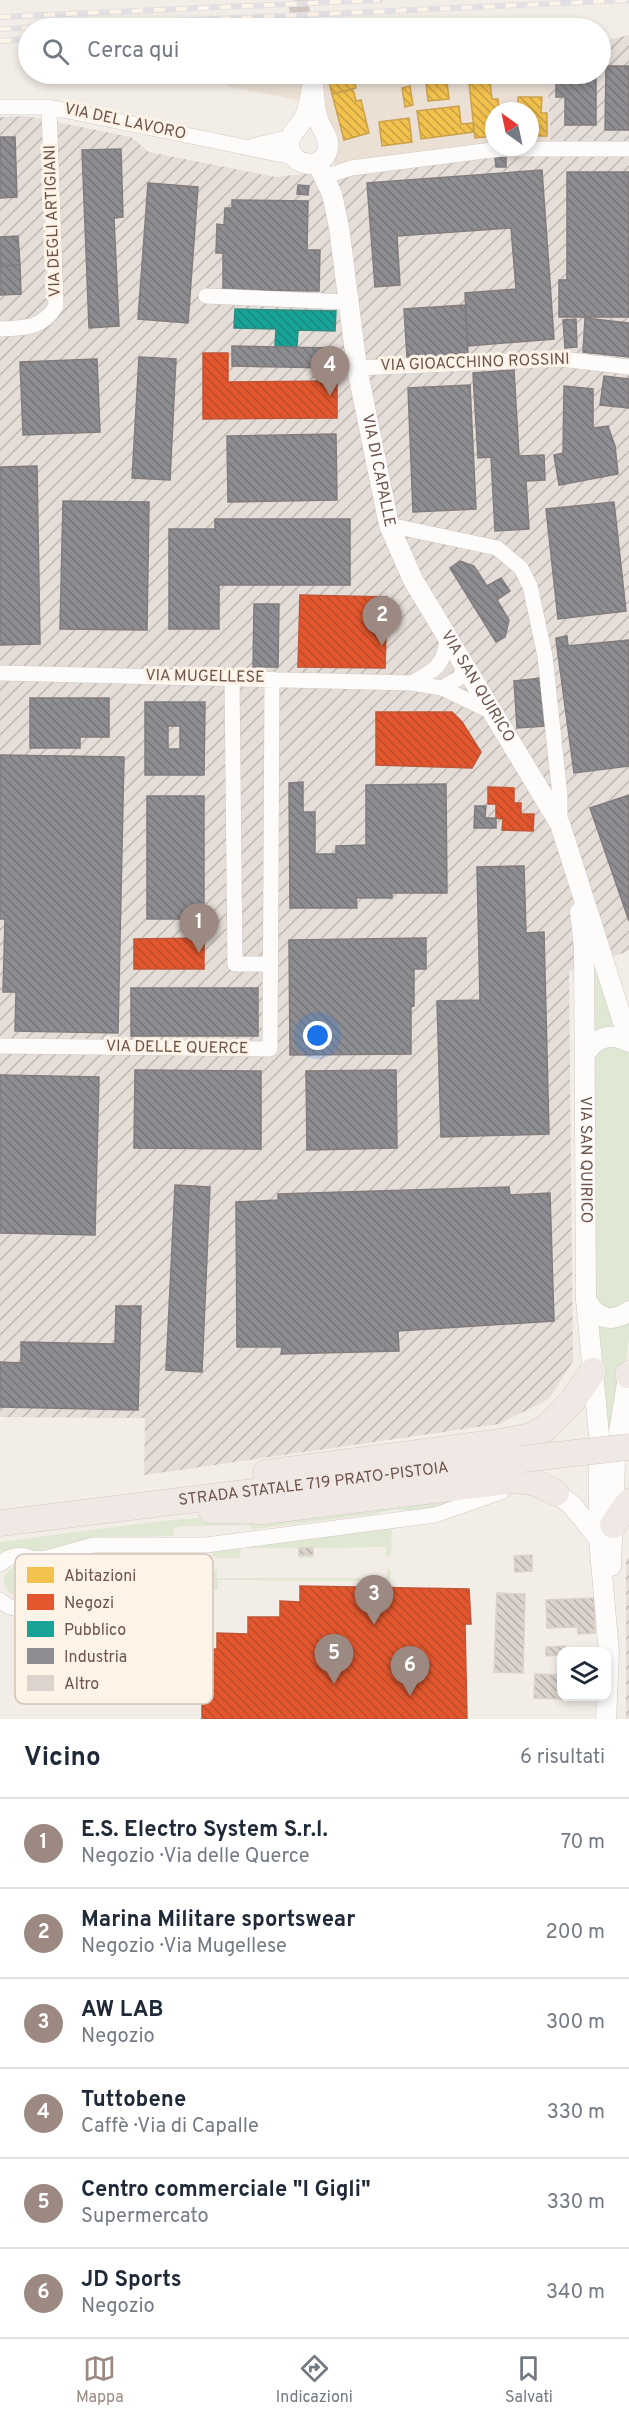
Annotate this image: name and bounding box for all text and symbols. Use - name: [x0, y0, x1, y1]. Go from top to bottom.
- search box: [18, 18, 611, 84]
- icon: search: [39, 35, 72, 68]
- text: Cerca qui: [87, 38, 179, 65]
- street label: VIA DEL LAVORO: [62, 99, 188, 145]
- north arrow: [485, 102, 539, 156]
- street label: VIA DEGLI ARTIGIANI: [40, 145, 66, 297]
- pin: 4: [310, 346, 350, 396]
- street label: VIA GIOACCHINO ROSSINI: [380, 350, 570, 376]
- street label: VIA DI CAPALLE: [357, 412, 399, 529]
- pin: 2: [362, 596, 401, 646]
- street label: VIA SAN QUIRICO: [436, 627, 519, 746]
- street label: VIA MUGELLESE: [145, 666, 265, 688]
- pin: 1: [180, 904, 218, 953]
- your location: [303, 1021, 332, 1050]
- street label: VIA DELLE QUERCE: [106, 1037, 248, 1059]
- street label: VIA SAN QUIRICO: [575, 1096, 596, 1224]
- street label: STRADA STATALE 719 PRATO-PISTOIA: [177, 1458, 450, 1511]
- legend: [15, 1554, 213, 1704]
- text: Abitazioni: [64, 1567, 136, 1587]
- pin: 3: [354, 1576, 394, 1625]
- text: Negozi: [64, 1594, 114, 1614]
- text: Pubblico: [64, 1621, 126, 1641]
- pin: 5: [314, 1634, 354, 1684]
- pin: 6: [390, 1646, 430, 1696]
- map controls: [557, 1647, 611, 1701]
- button: layers: [557, 1647, 611, 1701]
- text: Industria: [64, 1648, 127, 1668]
- text: Altro: [64, 1675, 99, 1695]
- text: Vicino: [24, 1742, 101, 1775]
- text: 6 risultati: [520, 1745, 605, 1771]
- text: E.S. Electro System S.r.l.: [81, 1817, 328, 1844]
- text: 1: [40, 1830, 48, 1856]
- text: 70 m: [561, 1830, 605, 1856]
- text: Negozio · Via delle Querce: [81, 1844, 310, 1870]
- text: Marina Militare sportswear: [81, 1907, 355, 1934]
- text: 2: [37, 1920, 50, 1946]
- text: 200 m: [546, 1920, 605, 1946]
- text: Negozio · Via Mugellese: [81, 1934, 287, 1960]
- text: AW LAB: [81, 1997, 163, 2024]
- text: 3: [38, 2010, 50, 2036]
- text: 300 m: [546, 2010, 605, 2036]
- text: Negozio: [81, 2024, 155, 2050]
- text: Tuttobene: [81, 2087, 186, 2114]
- text: 4: [37, 2100, 50, 2126]
- text: 330 m: [547, 2100, 605, 2126]
- text: Caffè · Via di Capalle: [81, 2114, 259, 2140]
- text: Centro commerciale "I Gigli": [81, 2177, 371, 2204]
- text: 5: [37, 2190, 50, 2216]
- text: 330 m: [547, 2190, 605, 2216]
- text: Supermercato: [81, 2204, 209, 2230]
- text: JD Sports: [81, 2267, 182, 2294]
- text: 6: [37, 2280, 50, 2306]
- text: 340 m: [546, 2280, 605, 2306]
- text: Negozio: [81, 2294, 155, 2320]
- tab: Mappa: [76, 2352, 124, 2408]
- tab: Indicazioni: [276, 2352, 353, 2408]
- tab: Salvati: [505, 2352, 553, 2408]

